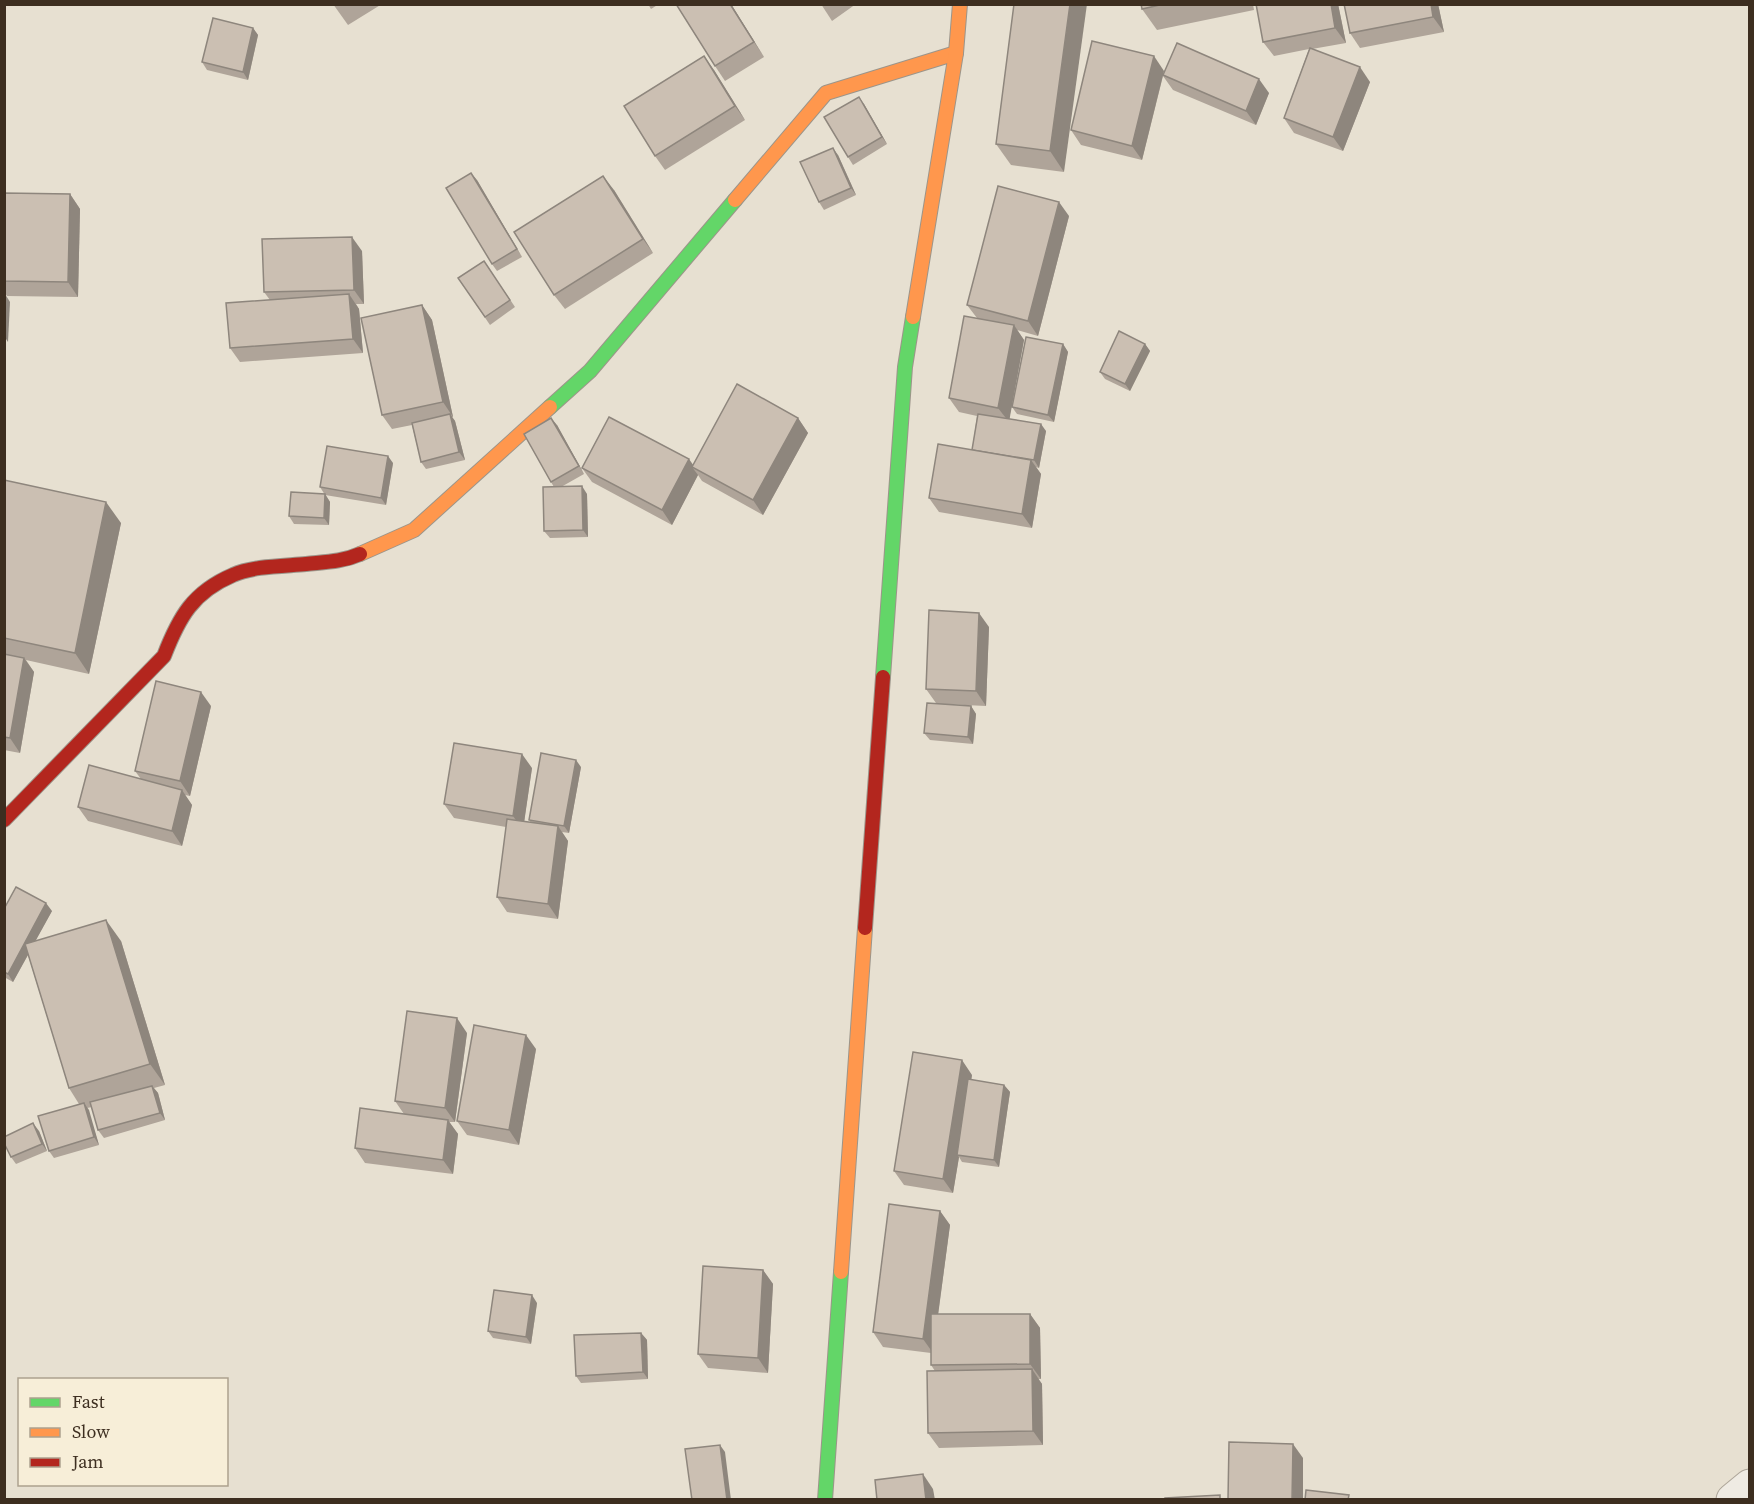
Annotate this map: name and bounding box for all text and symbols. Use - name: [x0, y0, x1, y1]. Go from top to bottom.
- legend: [18, 1378, 228, 1486]
- text: Fast: [72, 1389, 105, 1414]
- text: Slow: [72, 1419, 110, 1444]
- text: Jam: [71, 1449, 104, 1474]

